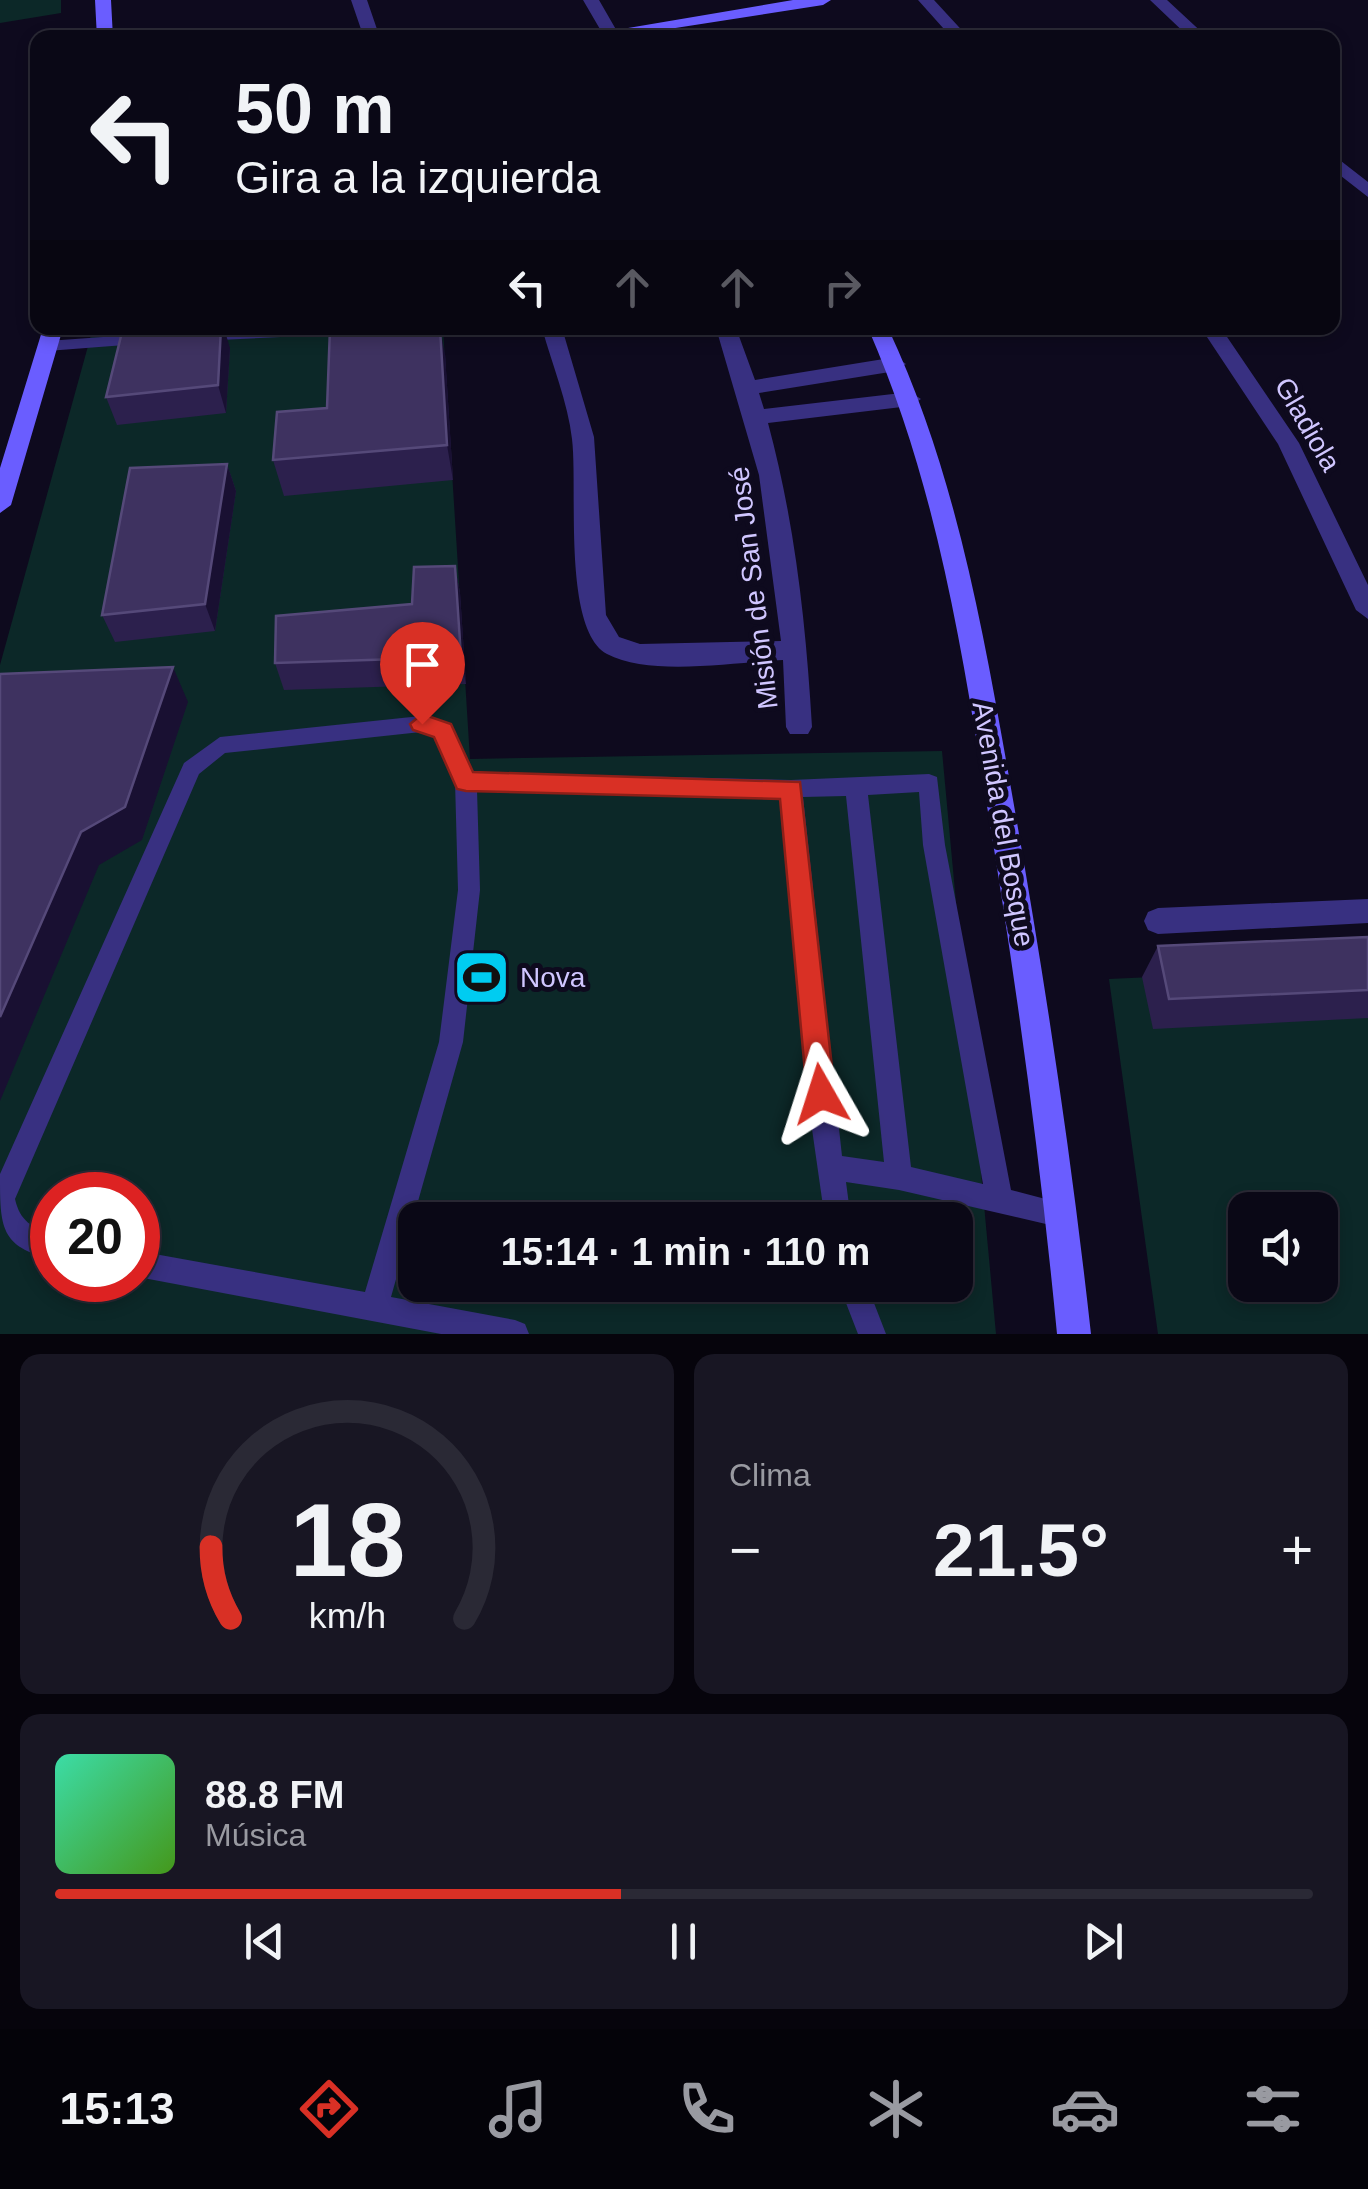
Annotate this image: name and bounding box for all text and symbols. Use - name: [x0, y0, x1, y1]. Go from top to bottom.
- icon: left: [70, 70, 200, 200]
- text: 50 m: [235, 70, 395, 148]
- text: Gira a la izquierda: [235, 152, 600, 203]
- icon: left: [500, 260, 555, 315]
- icon: ahead: [605, 260, 660, 315]
- icon: ahead: [710, 260, 765, 315]
- icon: right: [815, 260, 870, 315]
- street label: Gladiola: [1268, 372, 1347, 477]
- street label: Misión de San José: [723, 465, 784, 711]
- pin: [380, 622, 465, 725]
- icon: arrive: [395, 637, 450, 692]
- street label: Avenida del Bosque: [967, 699, 1040, 949]
- sports icon: Nova: [451, 947, 511, 1007]
- place label: Nova: [520, 962, 586, 993]
- position arrow: [769, 1042, 873, 1146]
- speed limit sign: 20: [30, 1172, 160, 1302]
- map controls: [1228, 1192, 1338, 1302]
- button: sound: [1228, 1192, 1338, 1302]
- text: 15:14 · 1 min · 110 m: [501, 1231, 870, 1273]
- text: Clima: [729, 1457, 811, 1493]
- text: 18: [289, 1482, 405, 1598]
- text: 21.5°: [933, 1508, 1109, 1592]
- text: −: [729, 1519, 761, 1581]
- text: +: [1281, 1519, 1313, 1581]
- text: km/h: [308, 1596, 386, 1636]
- text: 88.8 FM: [205, 1774, 344, 1816]
- text: Música: [205, 1817, 306, 1853]
- icon: previous: [237, 1914, 292, 1969]
- icon: pause: [656, 1914, 711, 1969]
- icon: next: [1076, 1914, 1131, 1969]
- icon: directions: [294, 2074, 364, 2144]
- icon: music: [483, 2074, 553, 2144]
- icon: phone: [672, 2074, 742, 2144]
- icon: climate: [861, 2074, 931, 2144]
- icon: car: [1050, 2074, 1120, 2144]
- icon: filters: [1238, 2074, 1308, 2144]
- text: 15:13: [59, 2083, 175, 2134]

